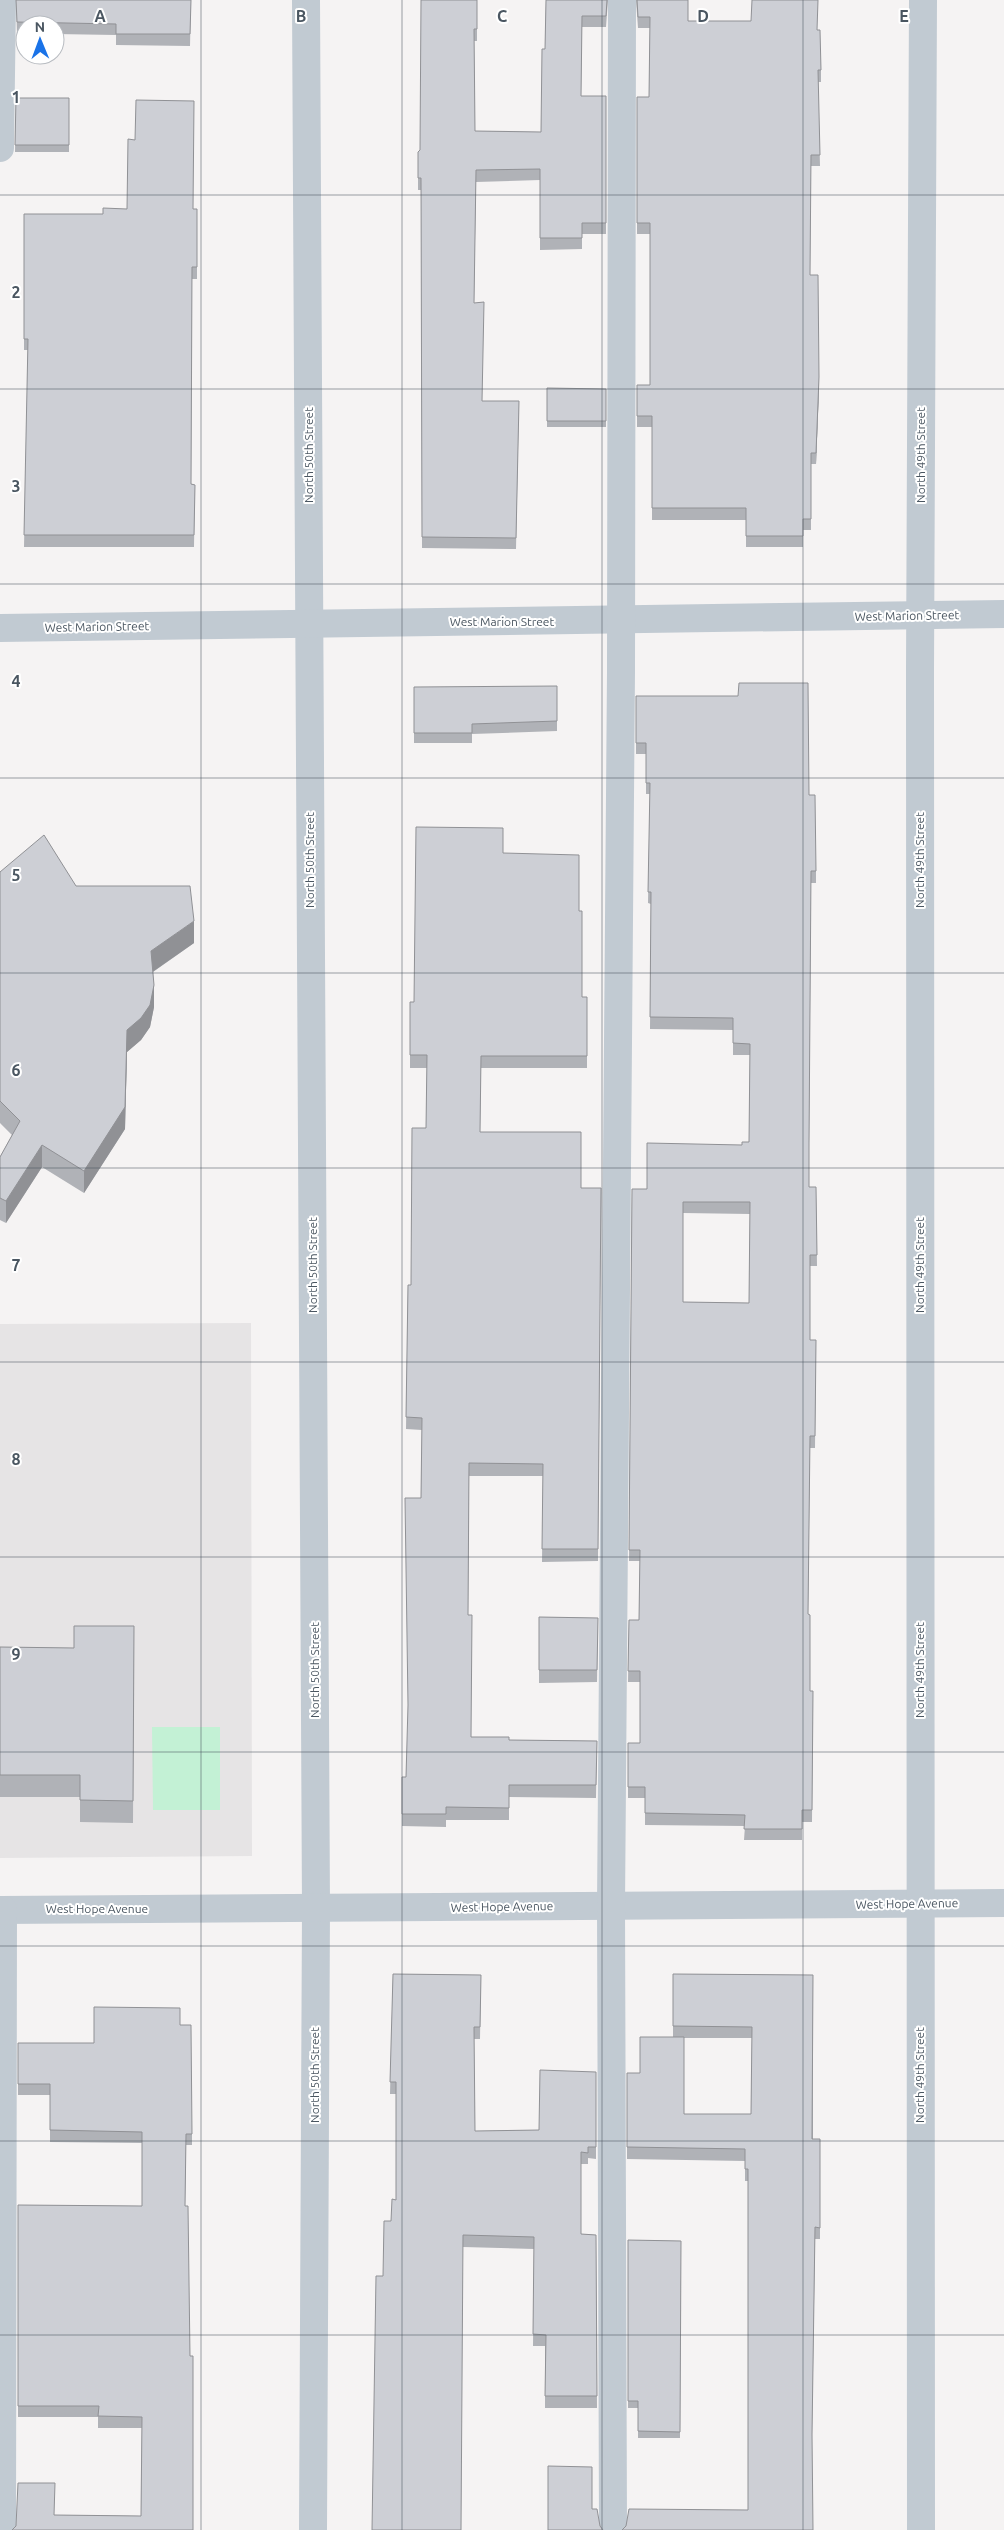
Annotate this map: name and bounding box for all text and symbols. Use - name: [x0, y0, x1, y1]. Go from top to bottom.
- text: A: [94, 7, 106, 25]
- text: B: [296, 7, 306, 25]
- text: C: [497, 7, 507, 25]
- text: D: [697, 7, 709, 25]
- text: E: [899, 7, 909, 25]
- north arrow: [15, 15, 65, 65]
- text: N: [34, 19, 45, 35]
- text: 1: [11, 88, 21, 106]
- text: 2: [11, 283, 21, 301]
- street label: North 50th Street: [302, 407, 315, 503]
- street label: North 49th Street: [914, 407, 927, 503]
- text: 3: [11, 477, 21, 495]
- street label: West Marion Street: [855, 608, 960, 623]
- street label: West Marion Street: [450, 615, 554, 628]
- street label: West Marion Street: [45, 619, 150, 634]
- text: 4: [11, 672, 21, 690]
- street label: North 50th Street: [303, 812, 316, 908]
- street label: North 49th Street: [913, 812, 926, 908]
- text: 5: [11, 866, 21, 884]
- text: 6: [11, 1061, 21, 1079]
- street label: North 50th Street: [306, 1217, 319, 1313]
- street label: North 49th Street: [913, 1217, 926, 1313]
- text: 7: [11, 1256, 21, 1274]
- text: 8: [11, 1450, 21, 1468]
- street label: North 50th Street: [308, 1622, 321, 1718]
- street label: North 49th Street: [913, 1622, 926, 1718]
- text: 9: [11, 1645, 21, 1663]
- street label: West Hope Avenue: [856, 1896, 958, 1911]
- street label: West Hope Avenue: [451, 1899, 553, 1914]
- street label: West Hope Avenue: [46, 1902, 148, 1915]
- street label: North 50th Street: [308, 2027, 321, 2123]
- street label: North 49th Street: [913, 2027, 926, 2123]

